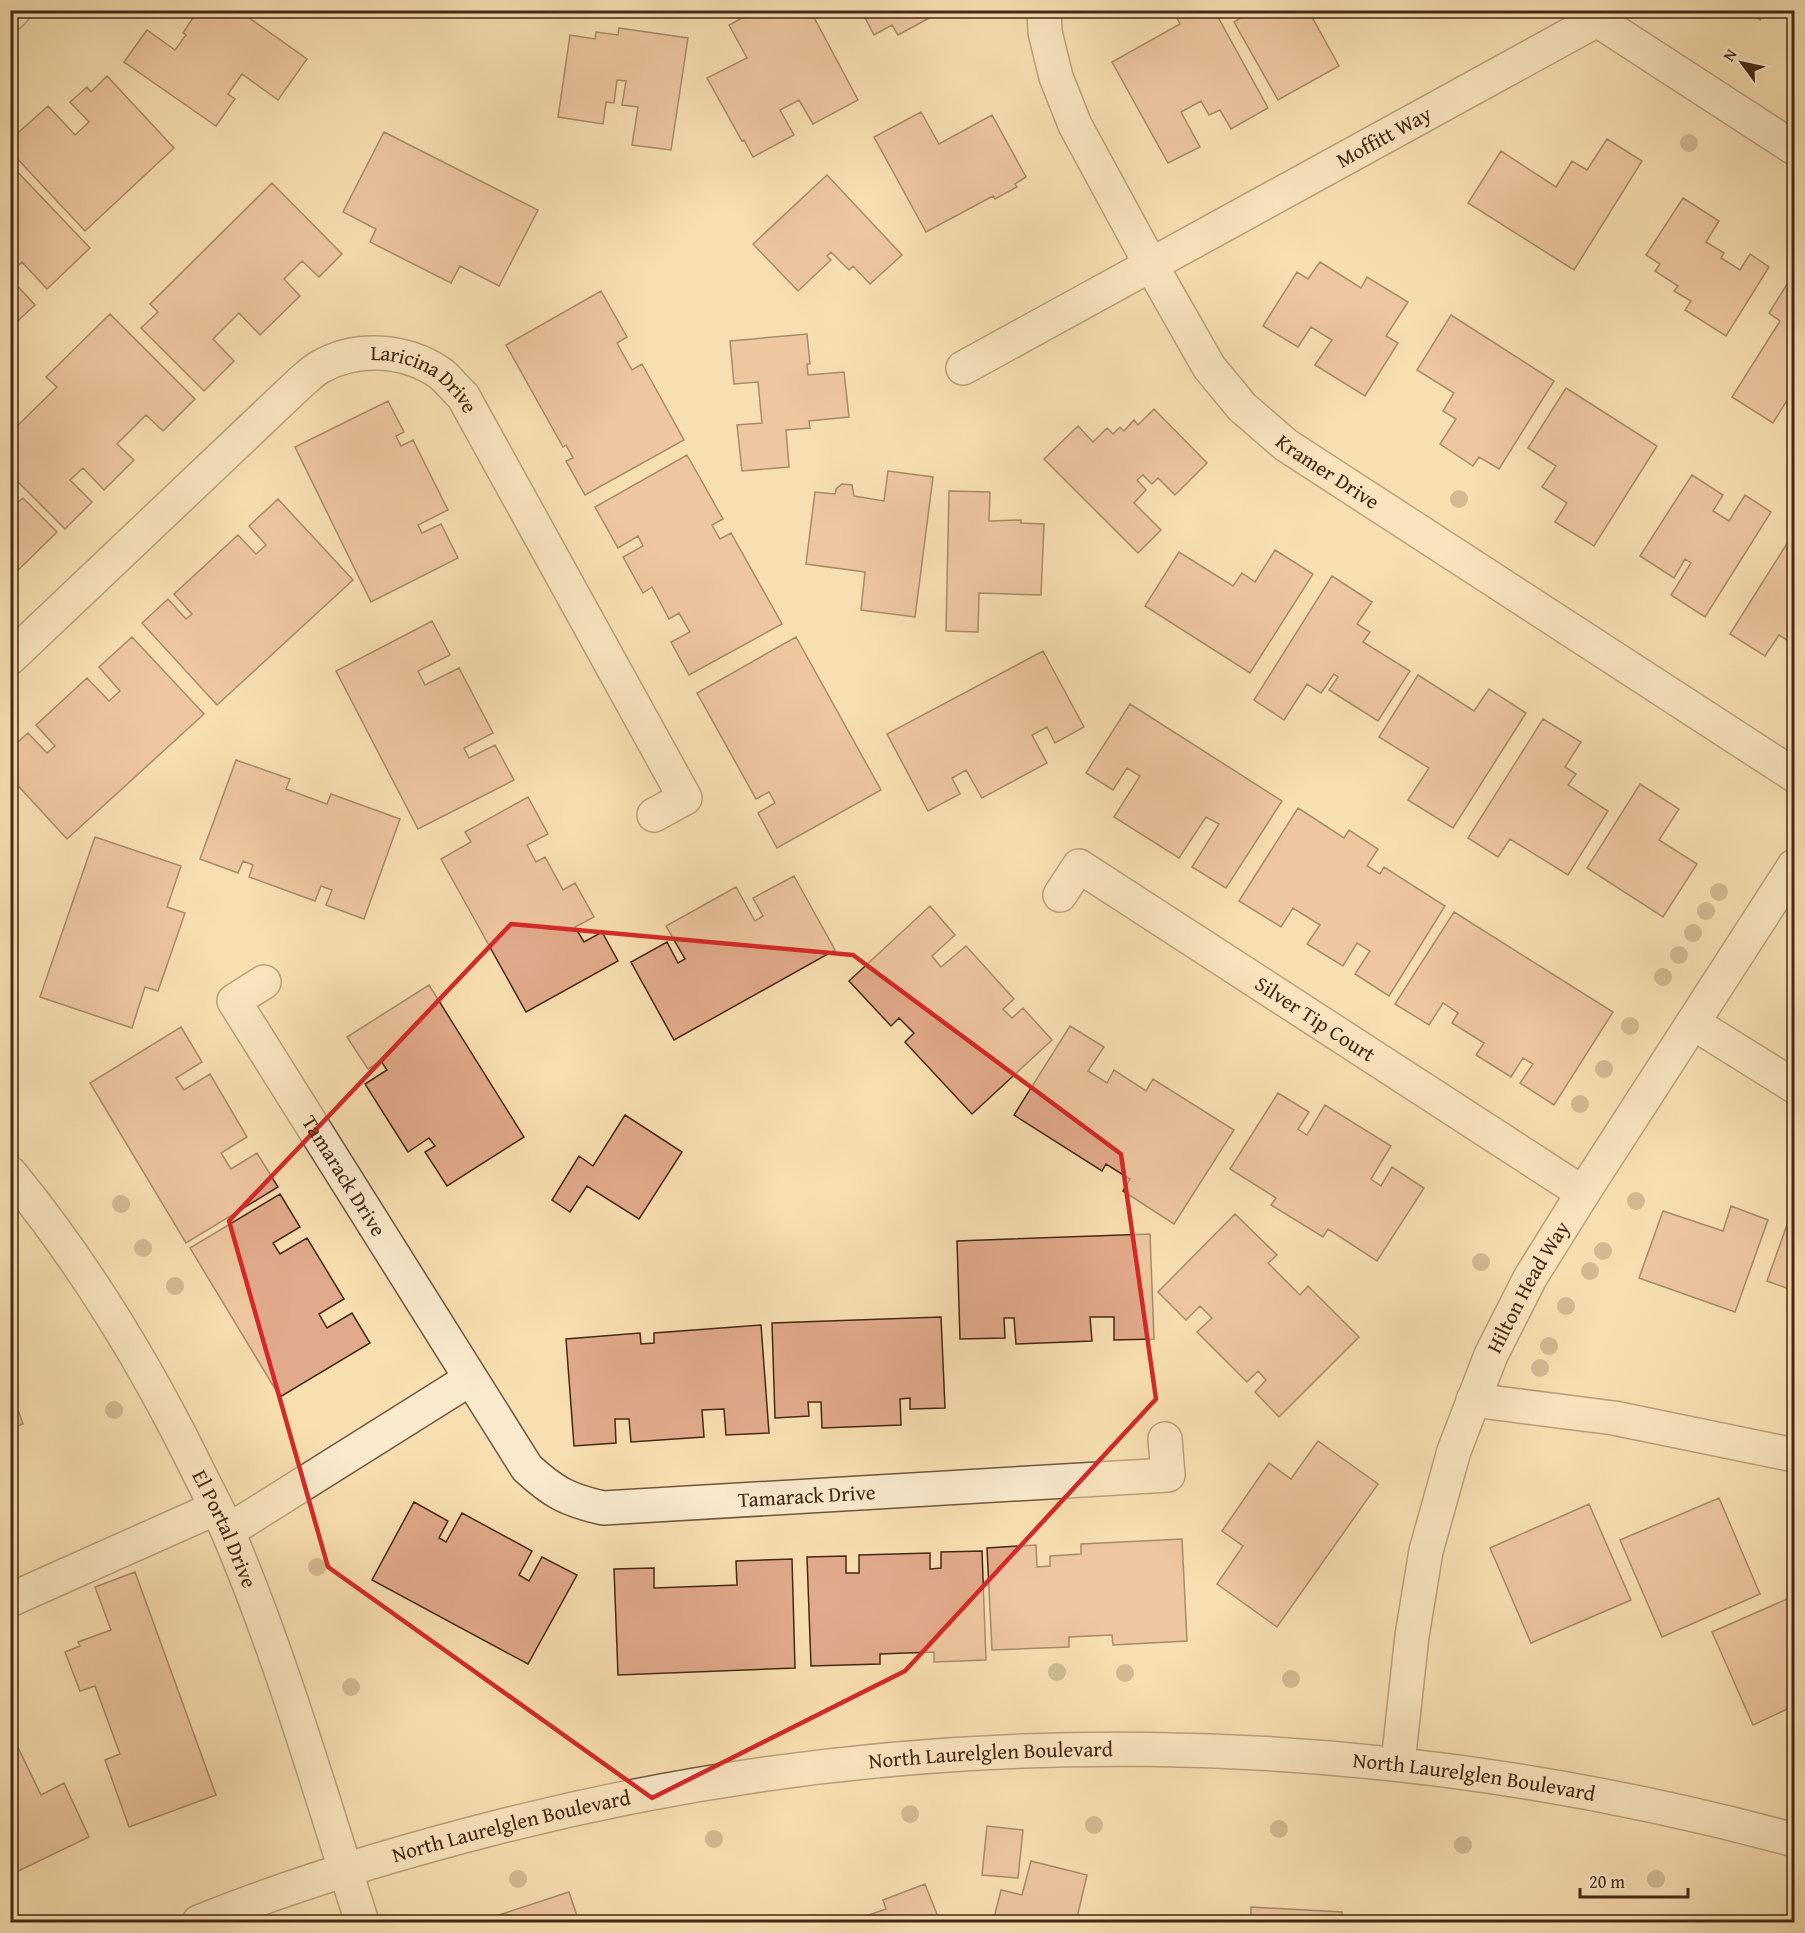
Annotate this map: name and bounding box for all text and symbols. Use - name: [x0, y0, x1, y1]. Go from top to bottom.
- north arrow: [1712, 33, 1772, 93]
- text: N: [1716, 44, 1743, 66]
- street label: Moffitt Way: [1330, 98, 1437, 175]
- street label: Laricina Drive: [370, 337, 486, 419]
- street label: Kramer Drive: [1269, 427, 1386, 517]
- street label: Silver Tip Court: [1249, 968, 1382, 1070]
- street label: Tamarack Drive: [294, 1109, 394, 1242]
- street label: Hilton Head Way: [1478, 1214, 1577, 1358]
- street label: El Portal Drive: [185, 1464, 265, 1593]
- street label: Tamarack Drive: [737, 1476, 876, 1515]
- street label: North Laurelglen Boulevard: [867, 1733, 1114, 1777]
- street label: North Laurelglen Boulevard: [1351, 1744, 1599, 1809]
- street label: North Laurelglen Boulevard: [388, 1781, 634, 1870]
- scale bar: [1580, 1861, 1688, 1899]
- text: 20 m: [1589, 1868, 1625, 1895]

